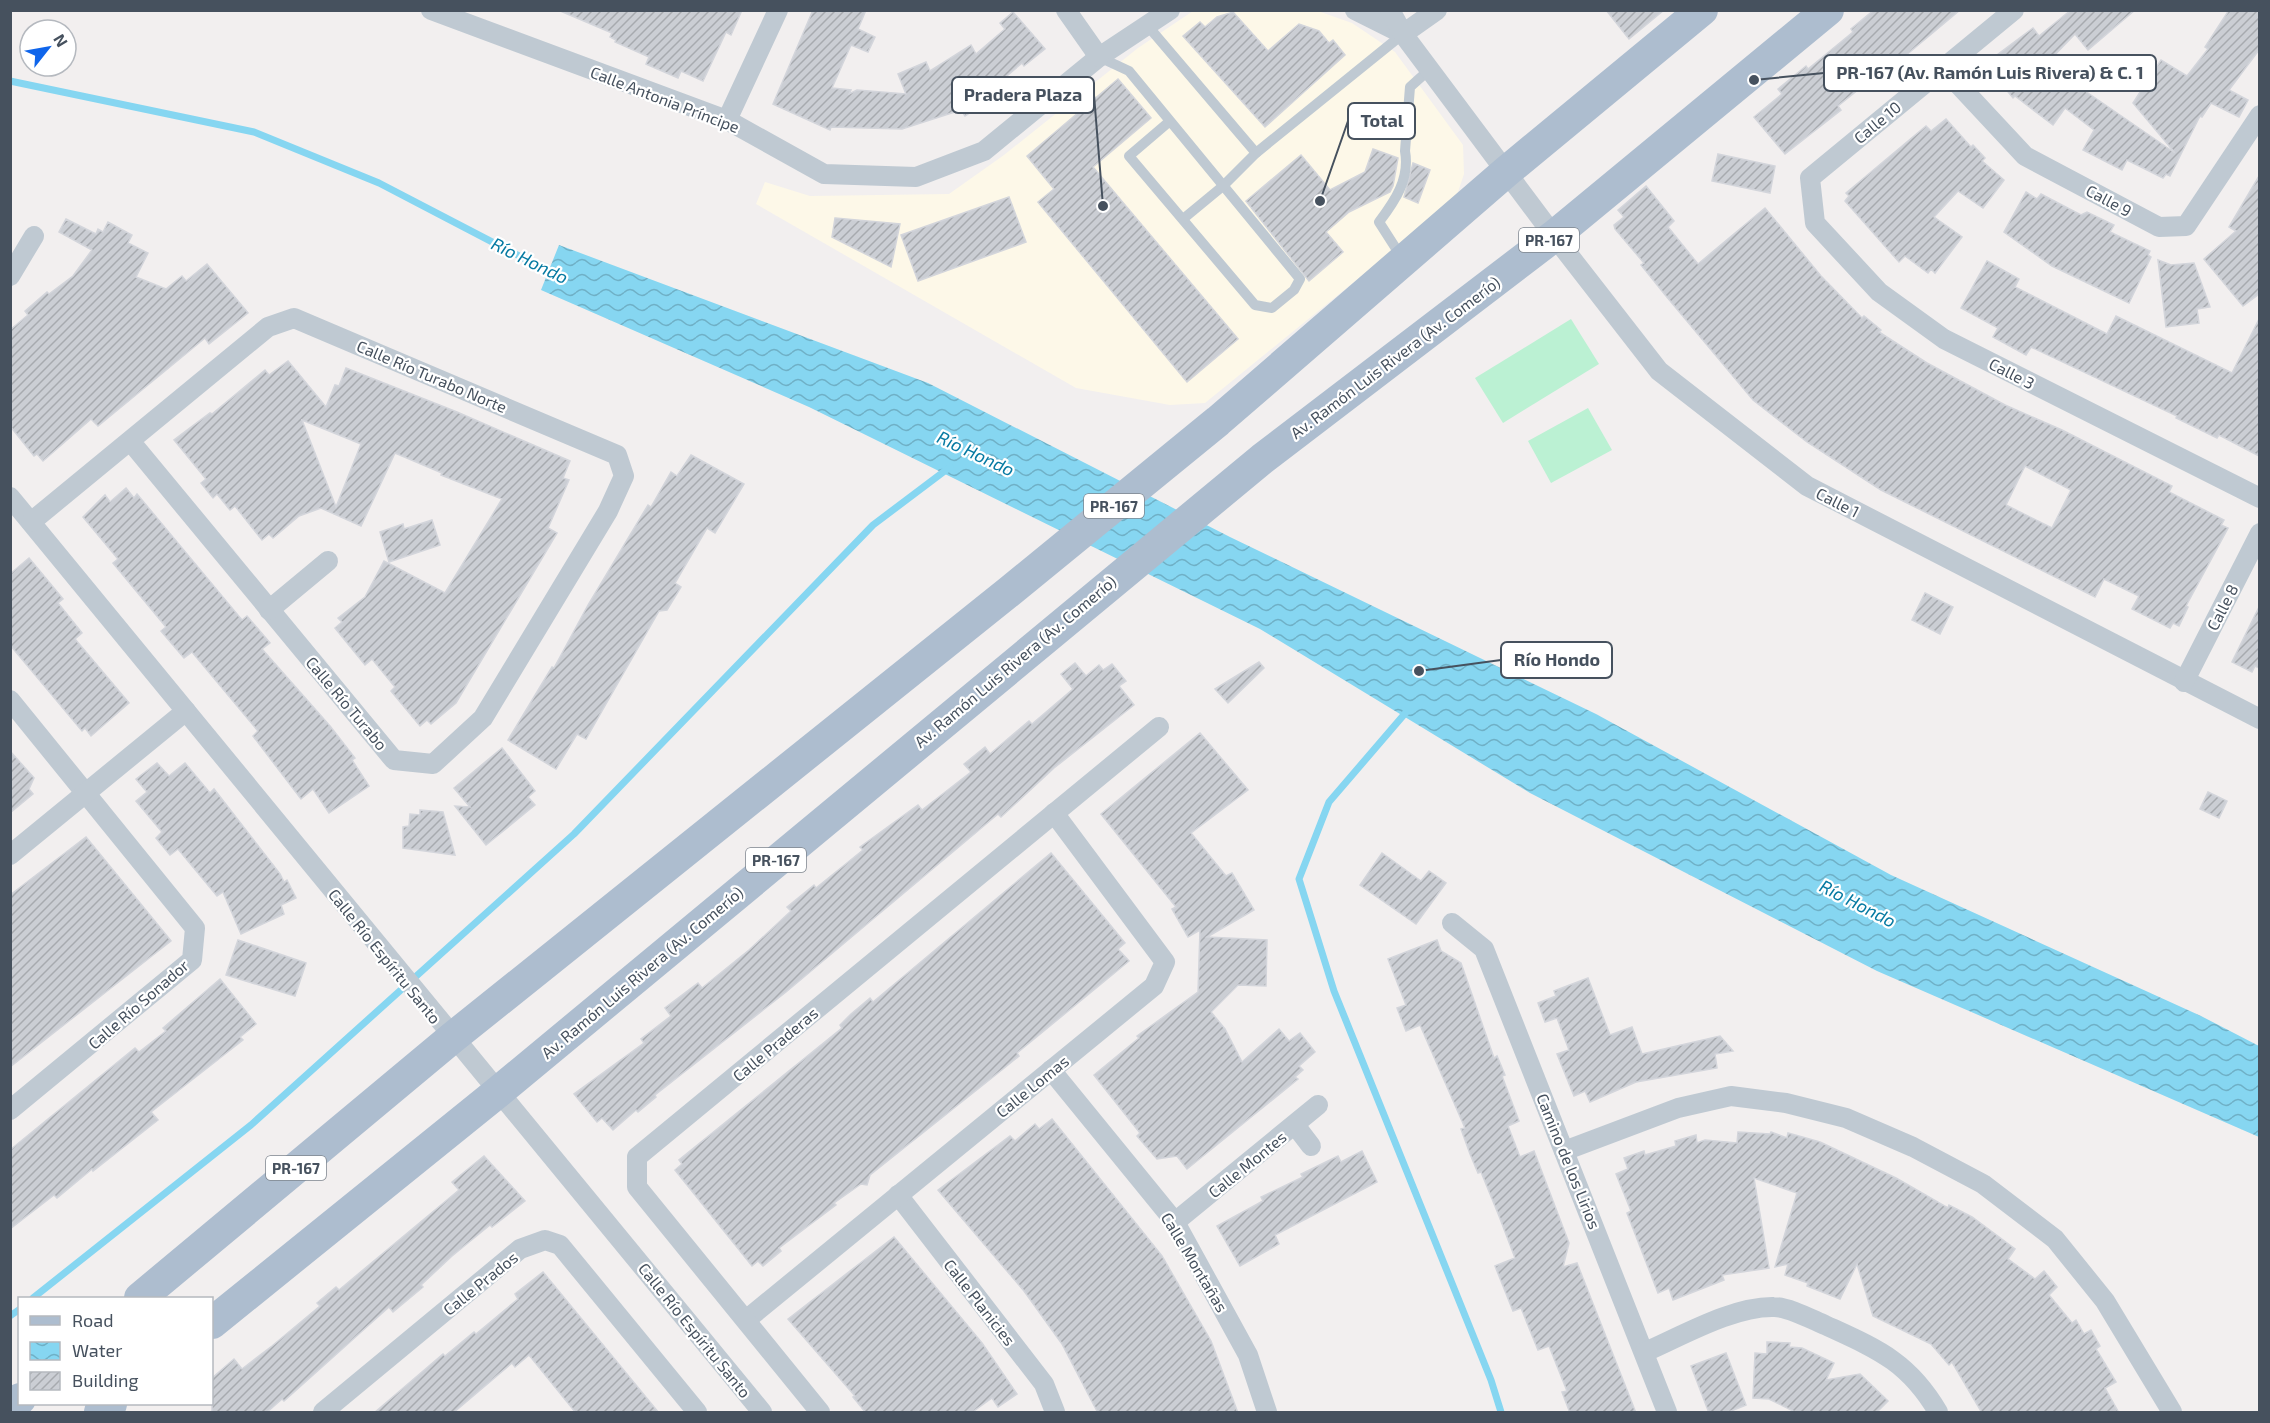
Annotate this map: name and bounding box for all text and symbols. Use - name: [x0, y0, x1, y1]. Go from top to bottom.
- north arrow: [18, 18, 78, 78]
- text: N: [50, 30, 72, 50]
- callout: PR-167 (Av. Ramón Luis Rivera) & C. 1: [1824, 55, 2156, 91]
- text: PR-167 (Av. Ramón Luis Rivera) & C. 1: [1836, 61, 2144, 83]
- street label: Calle Antonia Príncipe: [588, 62, 742, 136]
- callout: Pradera Plaza: [952, 77, 1094, 113]
- text: Pradera Plaza: [964, 83, 1082, 105]
- street label: Calle 10: [1850, 97, 1904, 147]
- callout: Total: [1348, 103, 1415, 139]
- text: Total: [1360, 109, 1404, 131]
- street label: Calle 9: [2083, 180, 2135, 220]
- road number: PR-167: [1519, 228, 1579, 252]
- water label: Río Hondo: [488, 232, 572, 288]
- street label: Av. Ramón Luis Rivera (Av. Comerío): [1286, 272, 1504, 442]
- street label: Calle Río Turabo Norte: [354, 336, 510, 416]
- street label: Calle 3: [1986, 354, 2038, 392]
- water label: Río Hondo: [934, 426, 1018, 480]
- street label: Calle 1: [1813, 483, 1863, 521]
- road number: PR-167: [1084, 494, 1144, 518]
- street label: Av. Ramón Luis Rivera (Av. Comerío): [910, 571, 1120, 751]
- street label: Calle 8: [2202, 581, 2242, 633]
- callout: Río Hondo: [1501, 642, 1612, 678]
- text: Río Hondo: [1514, 648, 1600, 670]
- street label: Calle Río Turabo: [302, 652, 392, 754]
- road number: PR-167: [746, 848, 806, 872]
- water label: Río Hondo: [1816, 874, 1900, 932]
- street label: Av. Ramón Luis Rivera (Av. Comerío): [537, 882, 747, 1062]
- street label: Calle Río Espíritu Santo: [325, 885, 445, 1027]
- street label: Calle Río Sonador: [84, 955, 193, 1053]
- street label: Calle Praderas: [729, 1003, 821, 1085]
- street label: Calle Lomas: [992, 1051, 1072, 1121]
- street label: Camino de los Lirios: [1533, 1090, 1605, 1232]
- street label: Calle Montes: [1204, 1127, 1290, 1201]
- road number: PR-167: [266, 1156, 326, 1180]
- street label: Calle Montañas: [1158, 1209, 1232, 1315]
- street label: Calle Prados: [439, 1247, 521, 1319]
- street label: Calle Planicies: [940, 1255, 1020, 1349]
- street label: Calle Río Espíritu Santo: [635, 1259, 755, 1401]
- legend: [18, 1297, 213, 1405]
- text: Road: [72, 1309, 113, 1331]
- text: Water: [72, 1339, 122, 1361]
- text: Building: [72, 1369, 139, 1391]

